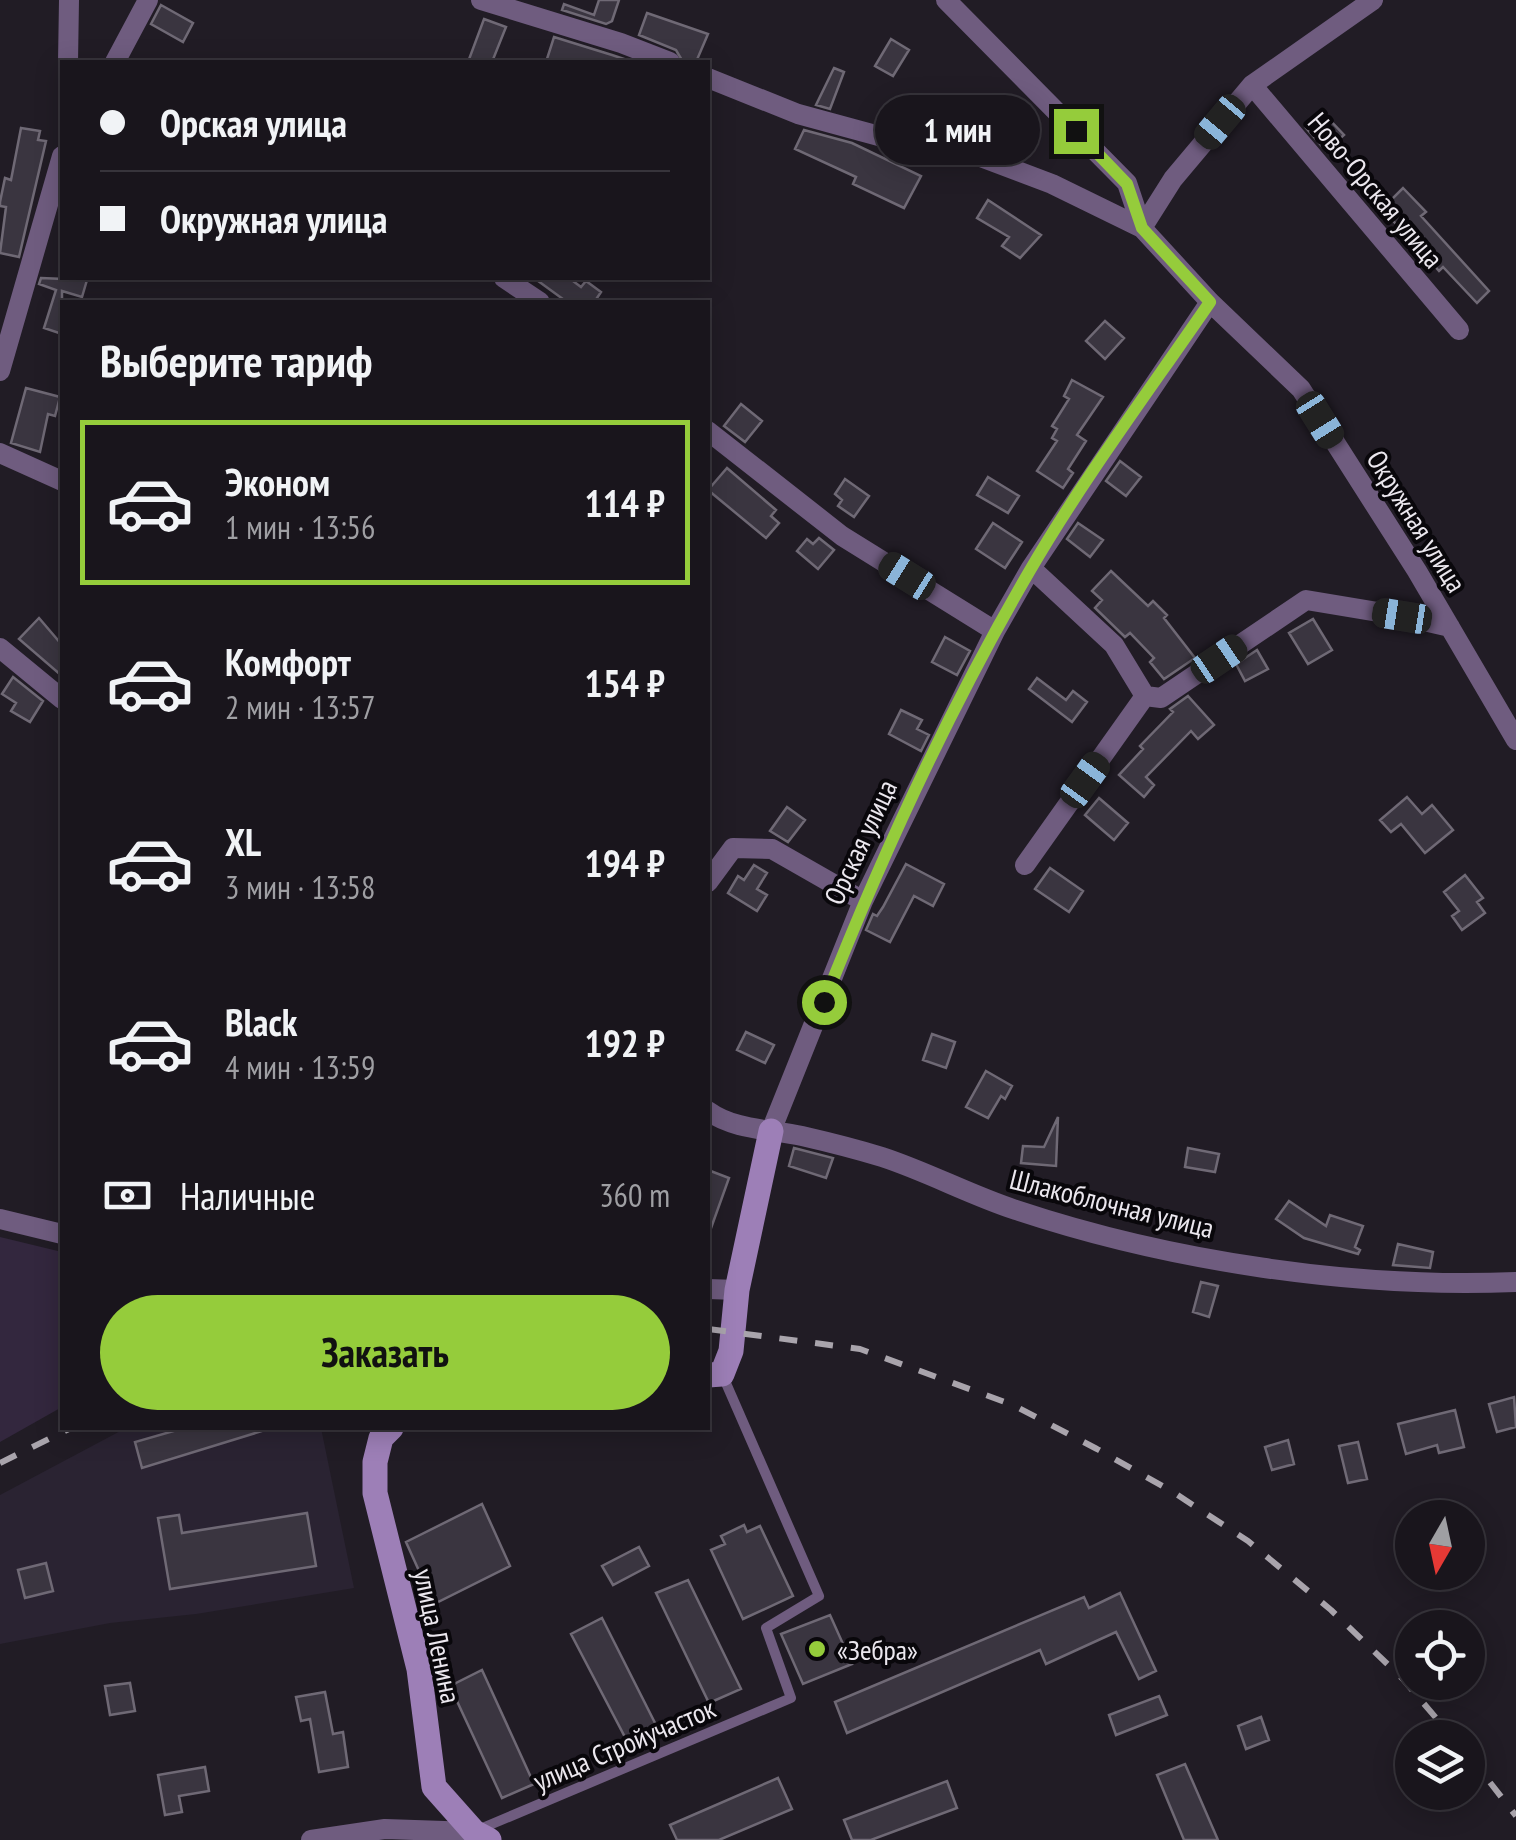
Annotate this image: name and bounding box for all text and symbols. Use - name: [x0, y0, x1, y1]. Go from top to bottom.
- car: [1189, 89, 1251, 155]
- callout: 1 мин: [876, 96, 1041, 166]
- text: Орская улица: [160, 98, 347, 147]
- street label: Ново-Орская улица: [1300, 104, 1452, 276]
- text: 1 мин: [923, 109, 992, 151]
- route end: [1054, 109, 1099, 154]
- text: Окружная улица: [160, 194, 387, 243]
- text: Выберите тариф: [100, 331, 372, 389]
- car: [1291, 387, 1349, 453]
- street label: Окружная улица: [1359, 443, 1475, 599]
- text: Эконом: [225, 457, 330, 506]
- icon: car: [105, 458, 195, 548]
- text: 114 ₽: [585, 478, 665, 527]
- text: 1 мин · 13:56: [225, 506, 375, 548]
- car: [874, 547, 940, 605]
- car: [1370, 596, 1434, 636]
- car: [1186, 630, 1252, 688]
- text: Комфорт: [225, 637, 351, 686]
- icon: car: [105, 638, 195, 728]
- text: 154 ₽: [585, 658, 665, 707]
- text: 2 мин · 13:57: [225, 686, 375, 728]
- car: [1055, 747, 1115, 813]
- street label: Орская улица: [815, 774, 905, 910]
- text: XL: [225, 817, 261, 866]
- icon: car: [105, 818, 195, 908]
- text: 194 ₽: [585, 838, 665, 887]
- text: 3 мин · 13:58: [225, 866, 375, 908]
- route start: [802, 980, 847, 1025]
- text: Black: [225, 997, 298, 1046]
- icon: car: [105, 998, 195, 1088]
- text: 192 ₽: [585, 1018, 665, 1067]
- text: 4 мин · 13:59: [225, 1046, 375, 1088]
- street label: Шлакоблочная улица: [1006, 1160, 1218, 1246]
- icon: cash: [100, 1168, 155, 1223]
- text: Наличные: [180, 1171, 315, 1220]
- text: 360 m: [599, 1174, 670, 1216]
- button: Заказать: [100, 1295, 670, 1410]
- north arrow: [1395, 1500, 1485, 1590]
- map controls: [1395, 1500, 1485, 1810]
- street label: улица Ленина: [406, 1565, 470, 1707]
- button: locate: [1395, 1610, 1485, 1700]
- place label: «Зебра»: [837, 1631, 918, 1668]
- marker: «Зебра»: [806, 1638, 828, 1660]
- street label: улица Стройучасток: [527, 1689, 721, 1799]
- button: layers: [1395, 1720, 1485, 1810]

